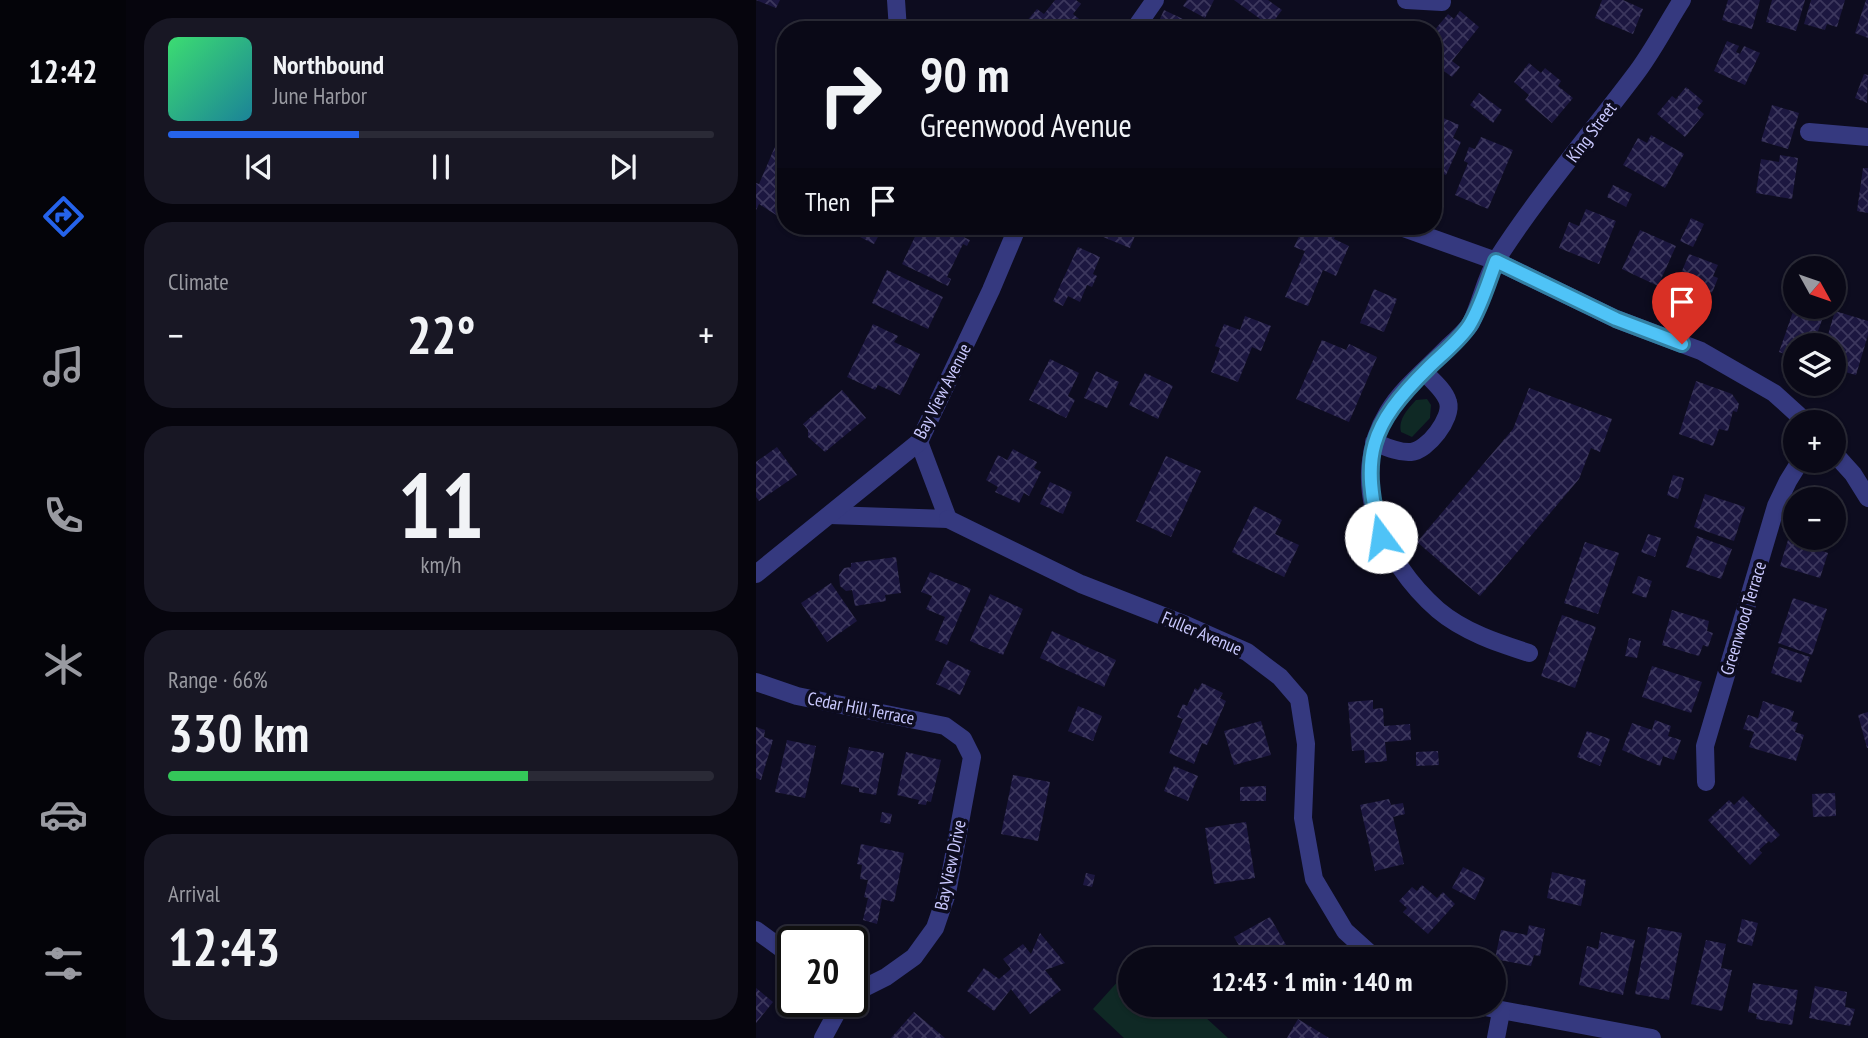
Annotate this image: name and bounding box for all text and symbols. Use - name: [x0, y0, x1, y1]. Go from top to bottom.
- text: 90 m: [920, 42, 1009, 106]
- text: Northbound: [273, 48, 384, 81]
- icon: right: [805, 49, 896, 140]
- text: 12:42: [28, 50, 98, 92]
- text: June Harbor: [273, 81, 367, 110]
- street label: King Street: [1561, 97, 1621, 167]
- text: Greenwood Avenue: [920, 104, 1132, 146]
- icon: previous: [240, 148, 278, 186]
- icon: pause: [422, 148, 460, 186]
- icon: next: [604, 148, 642, 186]
- icon: arrive: [864, 182, 902, 220]
- text: Then: [805, 185, 850, 218]
- icon: directions: [39, 192, 88, 241]
- north arrow: [1783, 256, 1846, 318]
- map controls: [1783, 256, 1846, 550]
- text: Climate: [168, 267, 229, 296]
- pin: [1652, 272, 1712, 344]
- icon: arrive: [1663, 283, 1701, 321]
- text: 22°: [407, 301, 475, 368]
- text: −: [168, 310, 184, 359]
- text: +: [698, 310, 714, 359]
- button: layers: [1783, 333, 1846, 396]
- street label: Bay View Avenue: [908, 339, 976, 443]
- icon: music: [39, 342, 88, 391]
- button: +: [1783, 410, 1846, 473]
- text: 11: [398, 445, 485, 563]
- button: −: [1783, 487, 1846, 550]
- icon: phone: [39, 491, 88, 540]
- position arrow: [1344, 500, 1418, 574]
- text: km/h: [421, 550, 461, 579]
- street label: Greenwood Terrace: [1715, 558, 1771, 678]
- street label: Fuller Avenue: [1158, 606, 1246, 660]
- icon: climate: [39, 640, 88, 689]
- text: Range · 66%: [168, 665, 268, 694]
- street label: Cedar Hill Terrace: [806, 686, 916, 730]
- text: 330 km: [168, 699, 309, 766]
- icon: car: [39, 790, 88, 839]
- street label: Bay View Drive: [929, 818, 971, 912]
- text: Arrival: [168, 879, 220, 908]
- text: 12:43: [168, 913, 280, 980]
- speed limit sign: 20: [777, 926, 868, 1017]
- icon: filters: [39, 939, 88, 988]
- text: 12:43 · 1 min · 140 m: [1212, 965, 1412, 998]

